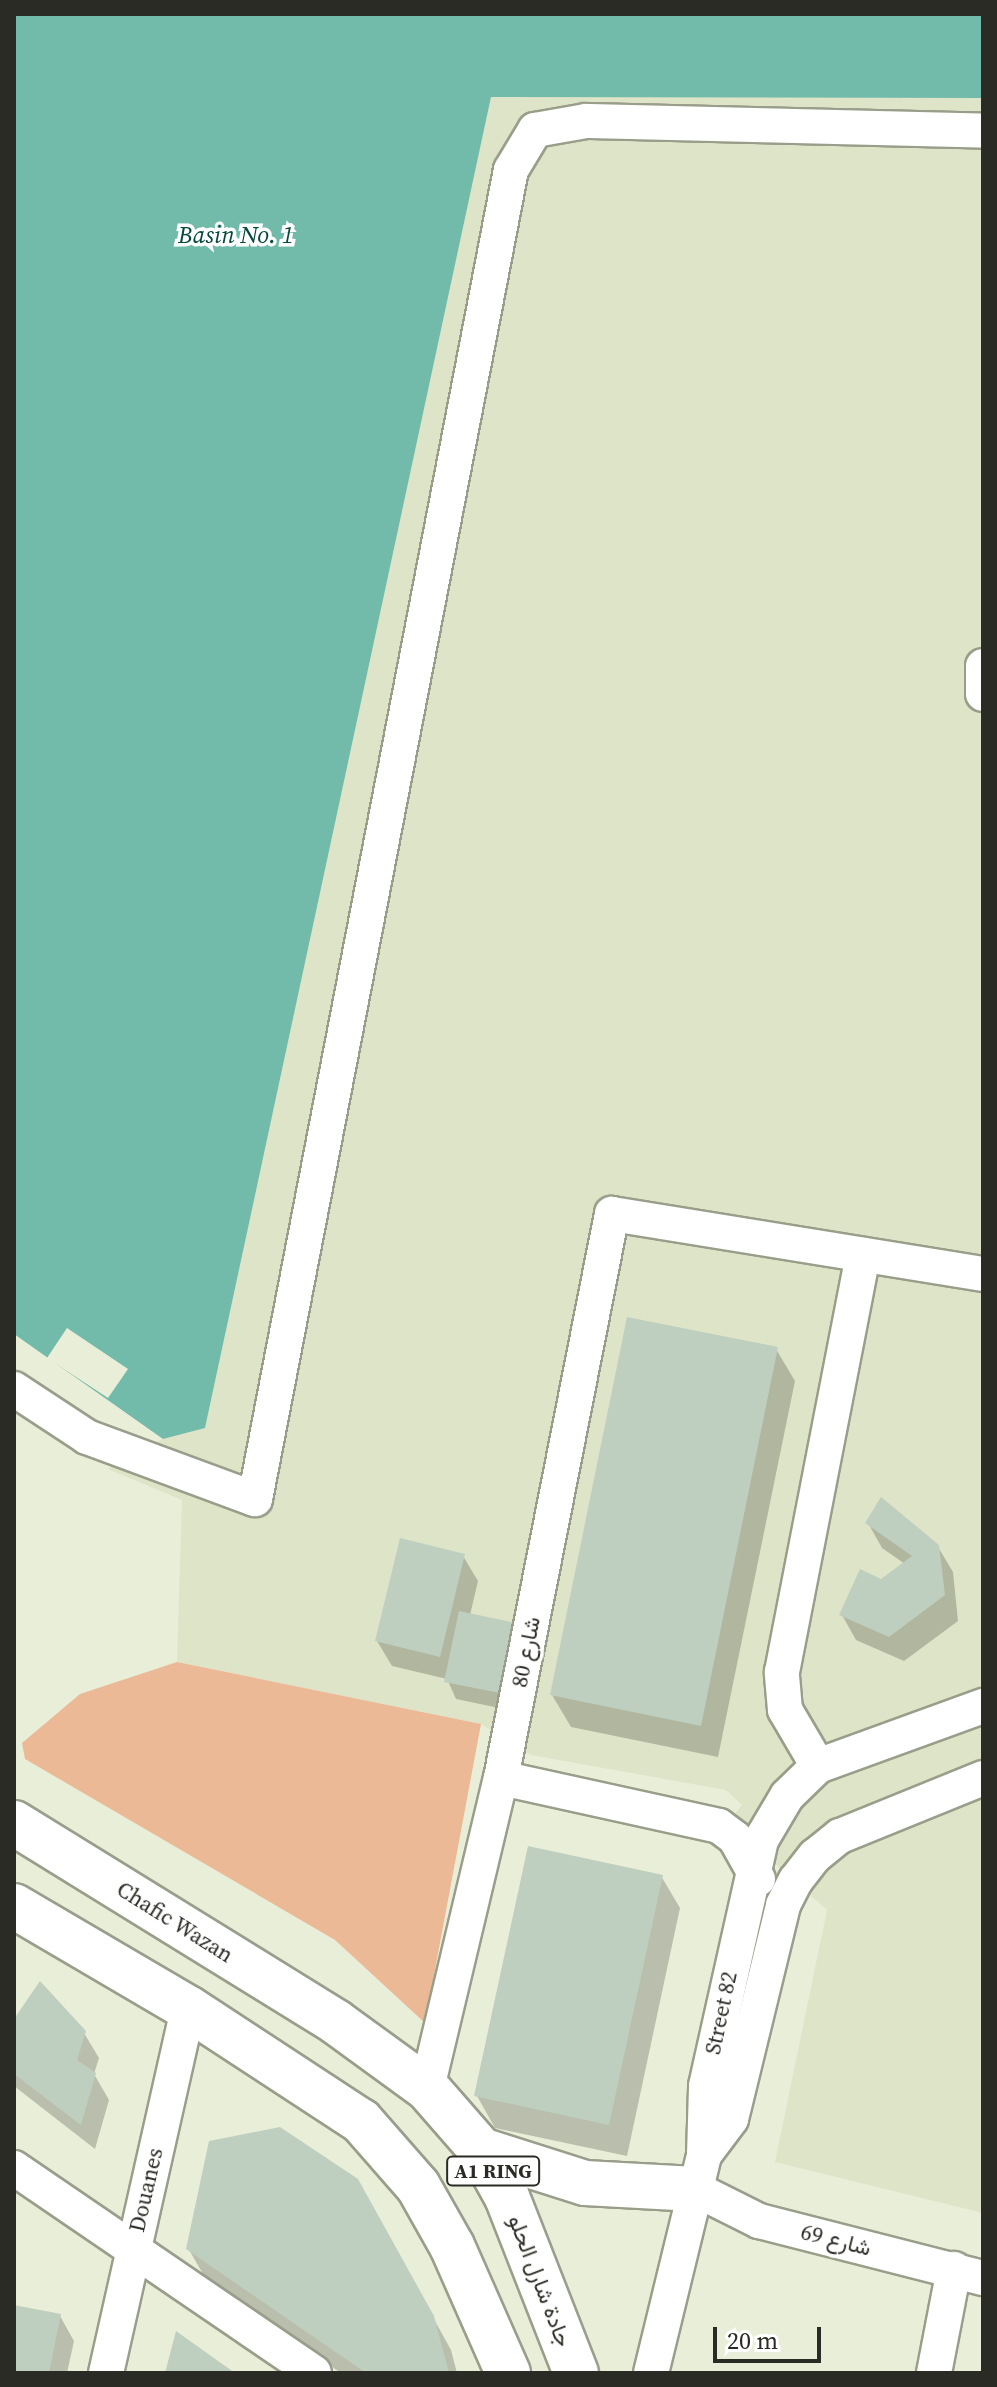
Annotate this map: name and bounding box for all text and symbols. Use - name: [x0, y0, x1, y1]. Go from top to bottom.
- water label: Basin No. 1: [178, 221, 294, 249]
- street label: شارع 80: [506, 1614, 546, 1690]
- street label: Chafic Wazan: [112, 1876, 238, 1968]
- street label: Street 82: [699, 1969, 743, 2057]
- street label: Douanes: [124, 2145, 168, 2235]
- road number: A1 RING: [445, 2155, 541, 2187]
- street label: جادة شارل الحلو: [503, 2211, 577, 2351]
- street label: شارع 69: [798, 2219, 874, 2261]
- scale bar: [717, 2311, 825, 2361]
- text: 20 m: [727, 2324, 778, 2357]

